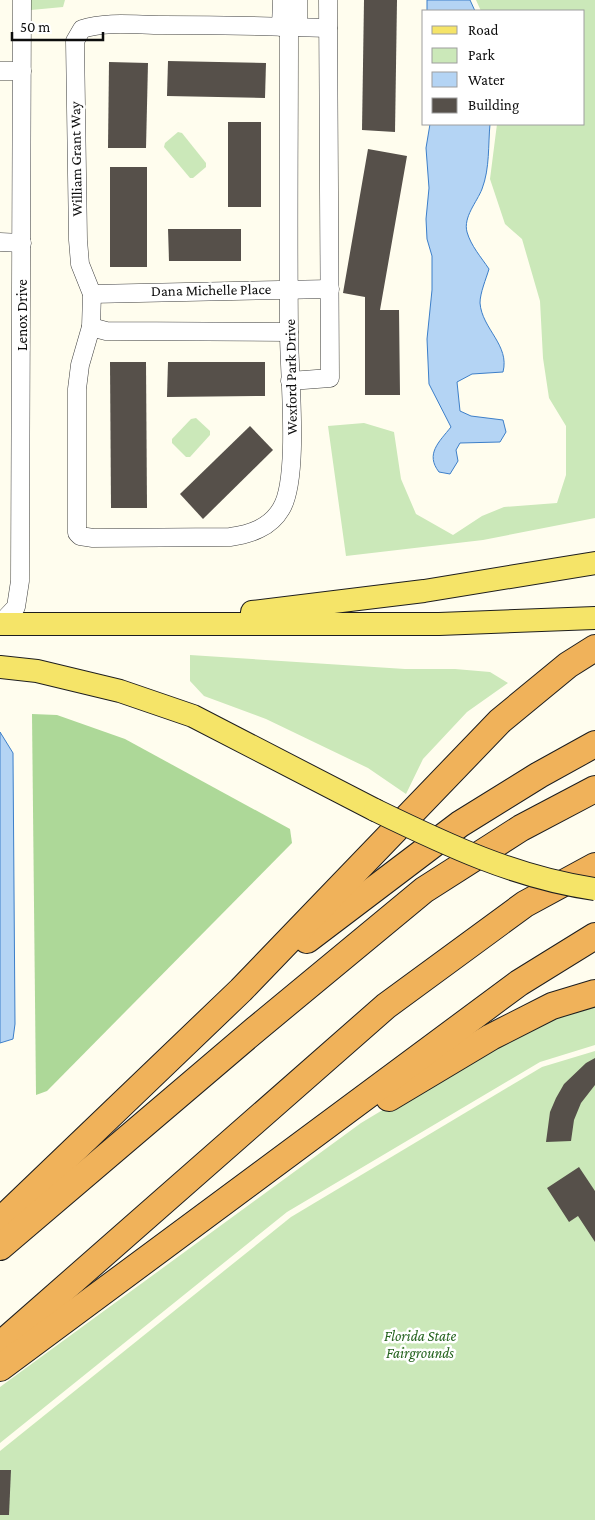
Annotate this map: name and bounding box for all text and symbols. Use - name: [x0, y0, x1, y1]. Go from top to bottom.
- scale bar: [12, 10, 104, 42]
- legend: [422, 10, 585, 125]
- text: 50 m: [20, 19, 50, 35]
- text: Road: [468, 22, 499, 38]
- text: Park: [468, 47, 495, 63]
- text: Water: [468, 72, 505, 88]
- text: Building: [468, 97, 519, 114]
- street label: William Grant Way: [67, 101, 86, 217]
- street label: Lenox Drive: [14, 279, 30, 351]
- street label: Dana Michelle Place: [151, 281, 272, 299]
- street label: Wexford Park Drive: [282, 318, 300, 435]
- park label: Florida State Fairgrounds: [384, 1328, 456, 1362]

